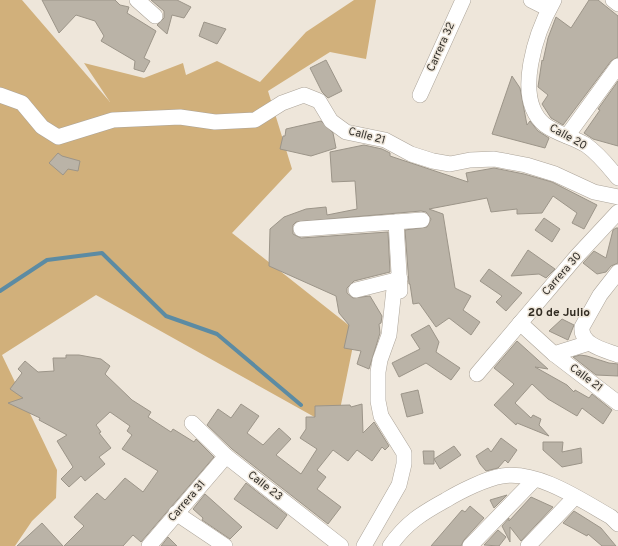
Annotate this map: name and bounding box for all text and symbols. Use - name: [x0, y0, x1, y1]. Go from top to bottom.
- street label: Carrera 32: [424, 20, 458, 74]
- street label: Calle 20: [547, 121, 589, 153]
- street label: Calle 21: [347, 124, 387, 148]
- street label: Carrera 30: [539, 249, 585, 299]
- district label: 20 de Julio: [528, 305, 590, 321]
- street label: Calle 21: [567, 361, 605, 395]
- street label: Calle 23: [245, 468, 285, 504]
- street label: Carrera 31: [165, 477, 209, 525]

